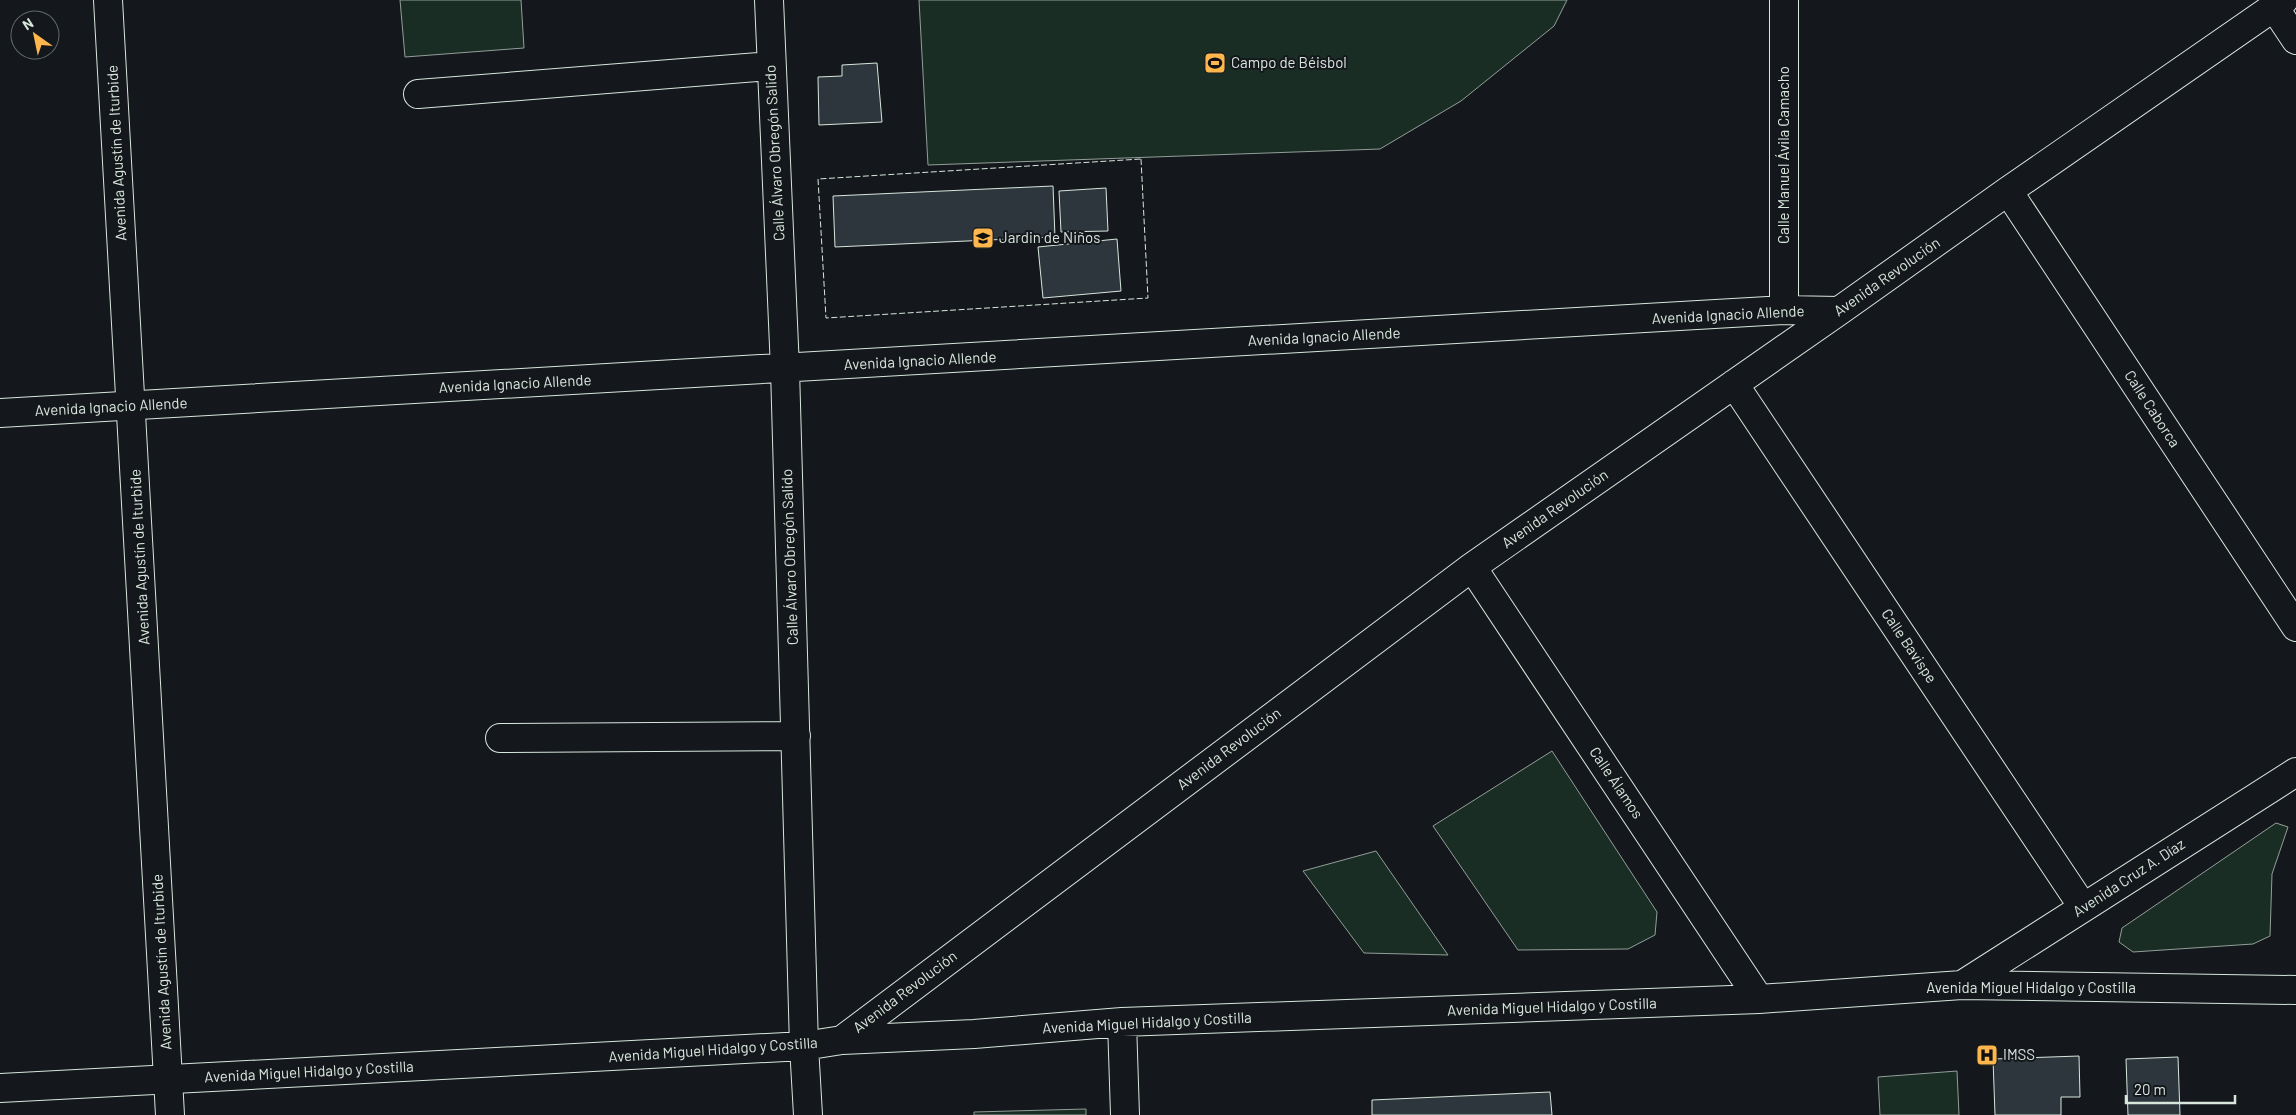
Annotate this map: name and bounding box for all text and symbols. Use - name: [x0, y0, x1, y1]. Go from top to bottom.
- north arrow: [10, 10, 60, 60]
- text: N: [19, 14, 36, 33]
- sports icon: Campo de Béisbol: [1203, 51, 1227, 75]
- place label: Campo de Béisbol: [1231, 53, 1347, 71]
- street label: Avenida Agustín de Iturbide: [102, 65, 130, 242]
- street label: Calle Álvaro Obregón Salido: [760, 65, 788, 242]
- street label: Calle Manuel Ávila Camacho: [1774, 66, 1792, 244]
- school or university icon: Jardin de Niños: [971, 226, 995, 250]
- place label: Jardin de Niños: [999, 228, 1100, 246]
- street label: Avenida Revolución: [1830, 233, 1943, 320]
- street label: Avenida Ignacio Allende: [1651, 301, 1805, 327]
- street label: Avenida Ignacio Allende: [1247, 323, 1401, 349]
- street label: Avenida Ignacio Allende: [843, 347, 997, 373]
- street label: Calle Caborca: [2121, 367, 2184, 450]
- street label: Avenida Ignacio Allende: [438, 370, 592, 396]
- street label: Avenida Ignacio Allende: [34, 393, 188, 419]
- street label: Avenida Revolución: [1498, 465, 1611, 552]
- street label: Avenida Agustín de Iturbide: [125, 469, 153, 646]
- street label: Calle Álvaro Obregón Salido: [777, 469, 801, 645]
- street label: Calle Bavispe: [1878, 605, 1941, 686]
- street label: Avenida Revolución: [1173, 703, 1284, 793]
- street label: Calle Álamos: [1586, 743, 1647, 822]
- street label: Avenida Cruz A. Díaz: [2069, 834, 2188, 920]
- street label: Avenida Agustín de Iturbide: [147, 874, 175, 1051]
- street label: Avenida Revolución: [849, 946, 960, 1036]
- street label: Avenida Miguel Hidalgo y Costilla: [1926, 978, 2136, 996]
- street label: Avenida Miguel Hidalgo y Costilla: [1447, 993, 1657, 1019]
- street label: Avenida Miguel Hidalgo y Costilla: [1042, 1008, 1252, 1036]
- street label: Avenida Miguel Hidalgo y Costilla: [608, 1033, 818, 1065]
- hospital icon: IMSS: [1975, 1043, 1999, 1067]
- place label: IMSS: [2003, 1045, 2035, 1063]
- street label: Avenida Miguel Hidalgo y Costilla: [204, 1057, 414, 1085]
- scale bar: [2126, 1072, 2235, 1104]
- text: 20 m: [2134, 1080, 2166, 1098]

